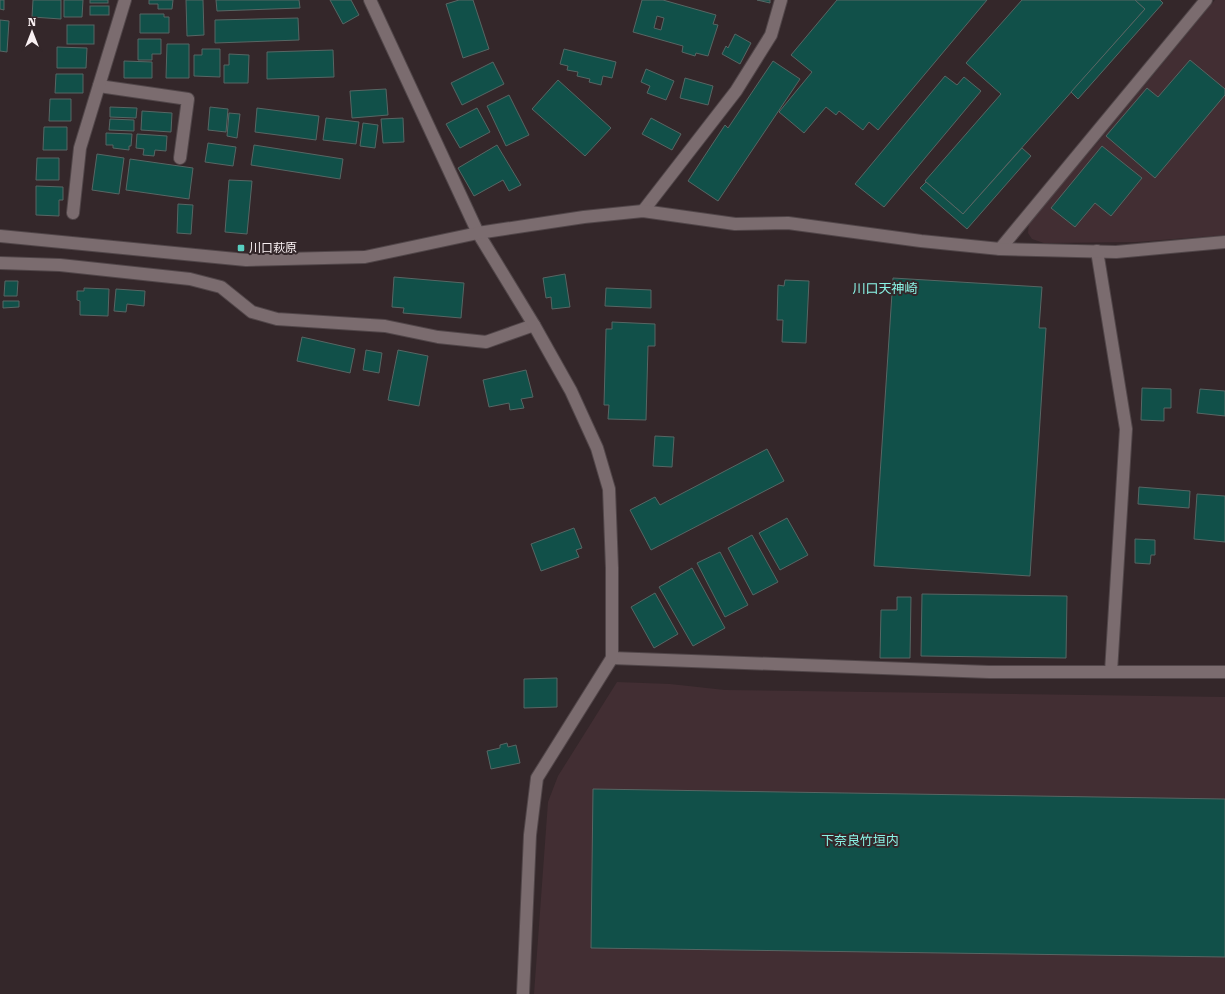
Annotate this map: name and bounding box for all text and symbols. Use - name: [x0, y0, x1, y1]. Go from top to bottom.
- north arrow: [12, 12, 52, 52]
- text: N: [28, 16, 37, 29]
- place label: 川口萩原: [249, 241, 297, 255]
- marker: 川口萩原: [236, 243, 246, 253]
- district label: 川口天神崎: [852, 281, 918, 296]
- district label: 下奈良竹垣内: [821, 833, 899, 848]

